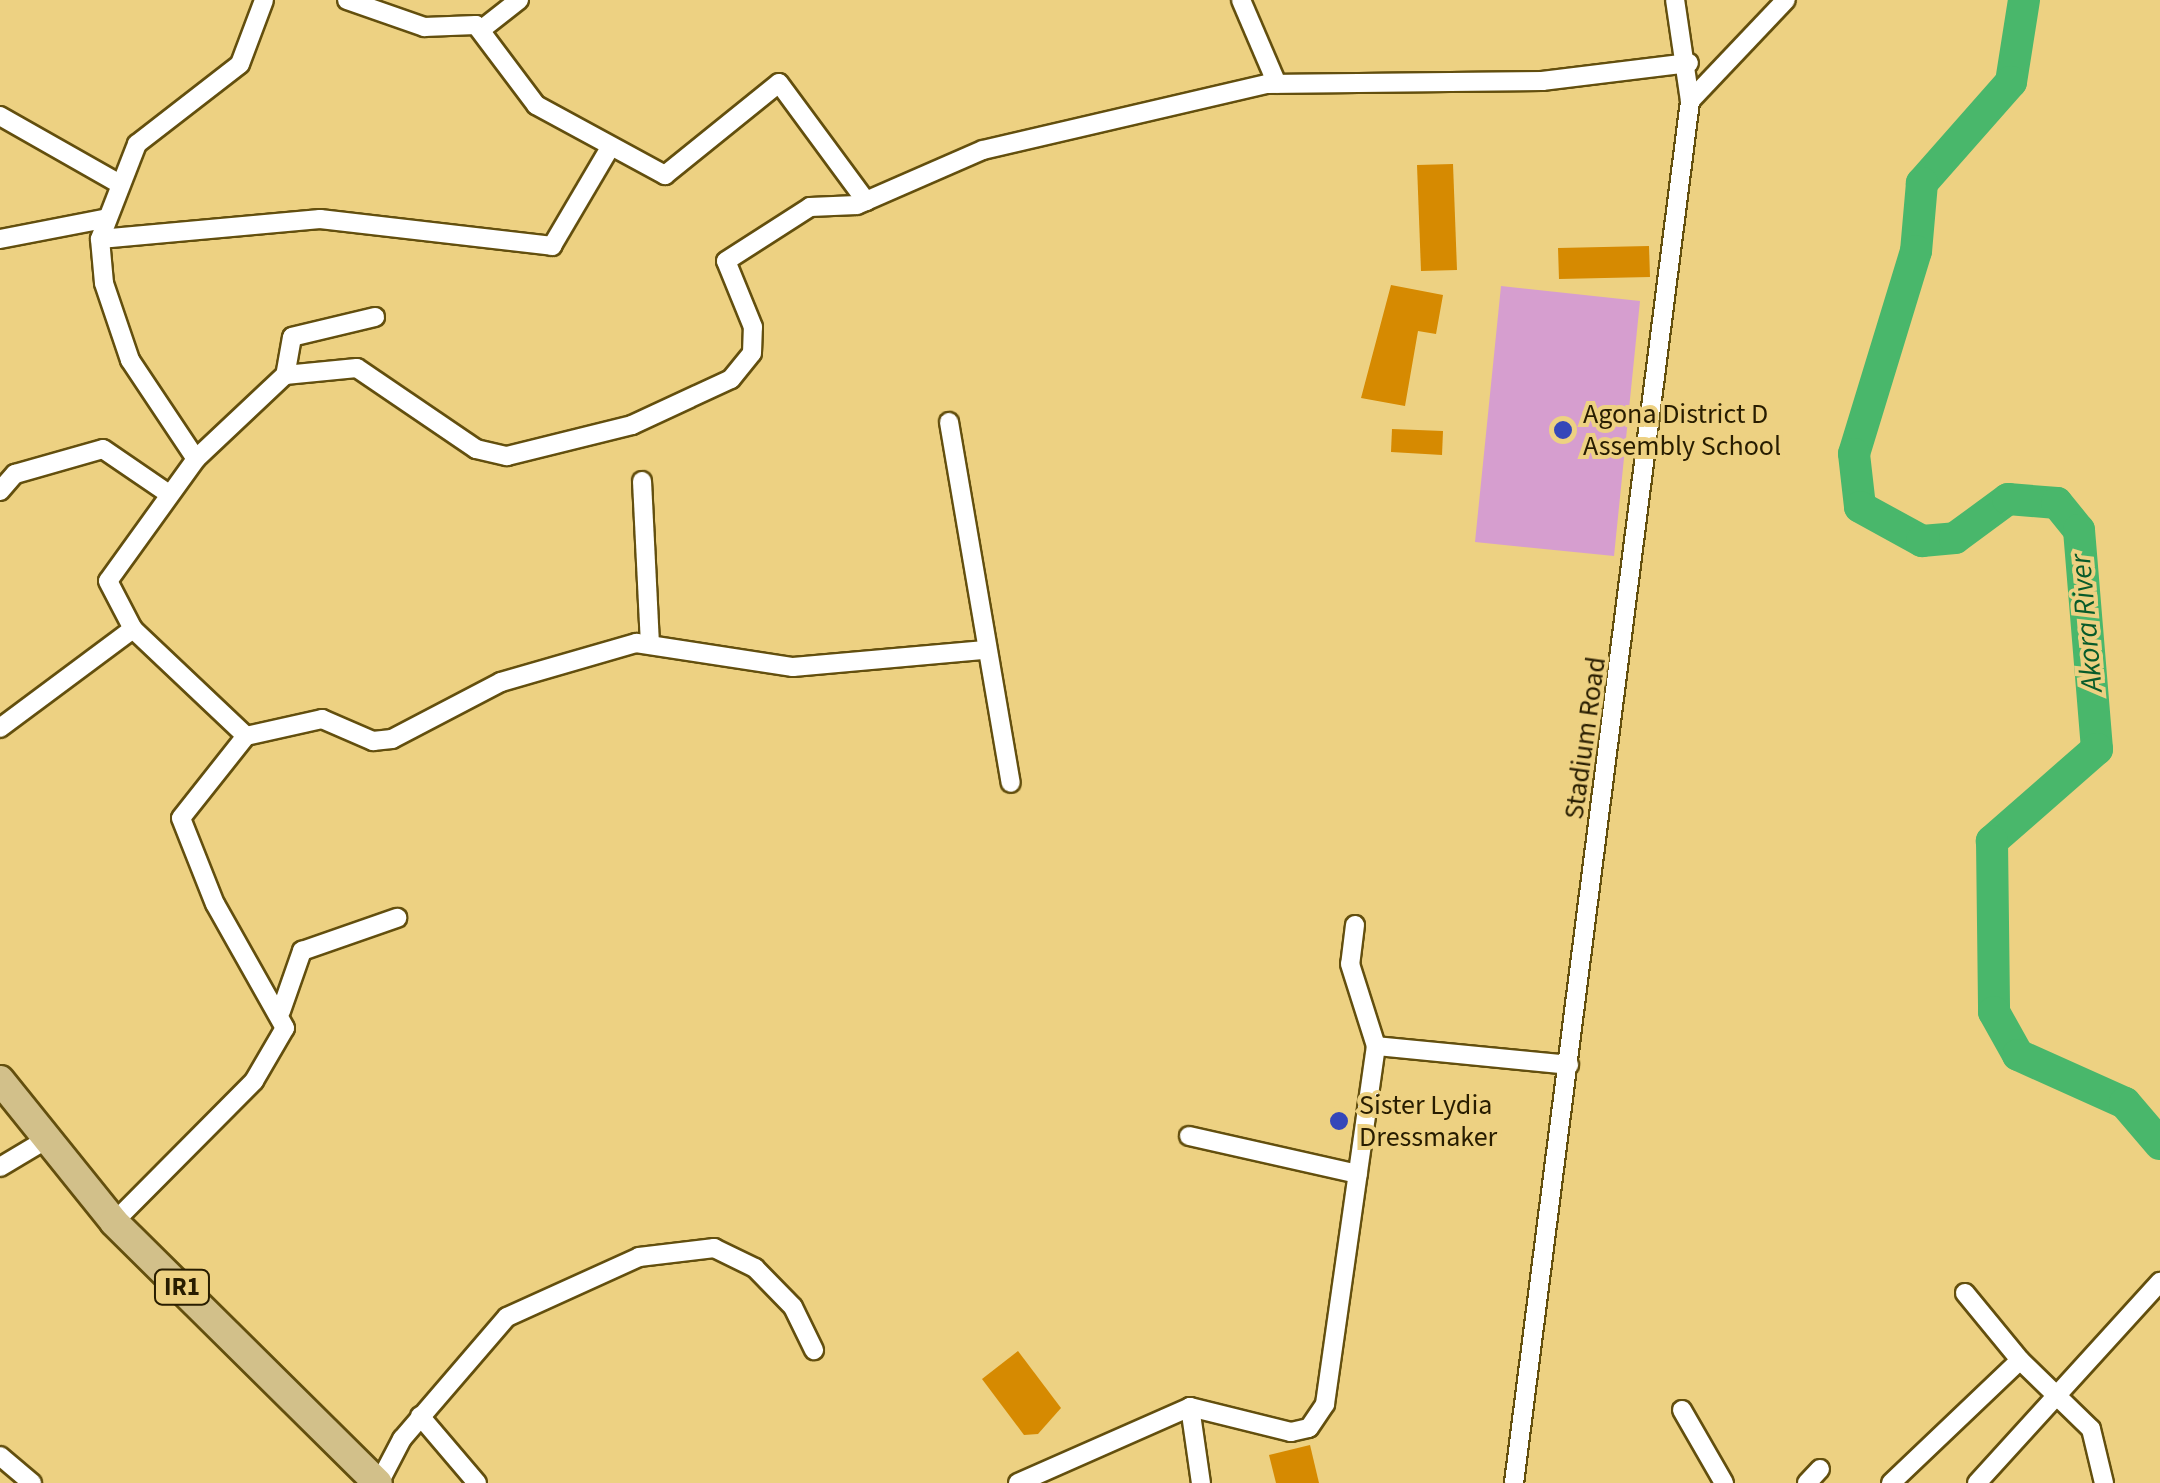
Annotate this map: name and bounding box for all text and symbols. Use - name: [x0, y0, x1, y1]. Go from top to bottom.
- place label: Agona District D Assembly School: [1583, 397, 1781, 463]
- marker: Agona District D Assembly School: [1552, 419, 1574, 441]
- water label: Akora River: [2063, 553, 2111, 693]
- street label: Stadium Road: [1557, 655, 1613, 821]
- place label: Sister Lydia Dressmaker: [1359, 1088, 1497, 1154]
- marker: Sister Lydia Dressmaker: [1328, 1110, 1350, 1132]
- road number: IR1: [152, 1267, 212, 1307]

